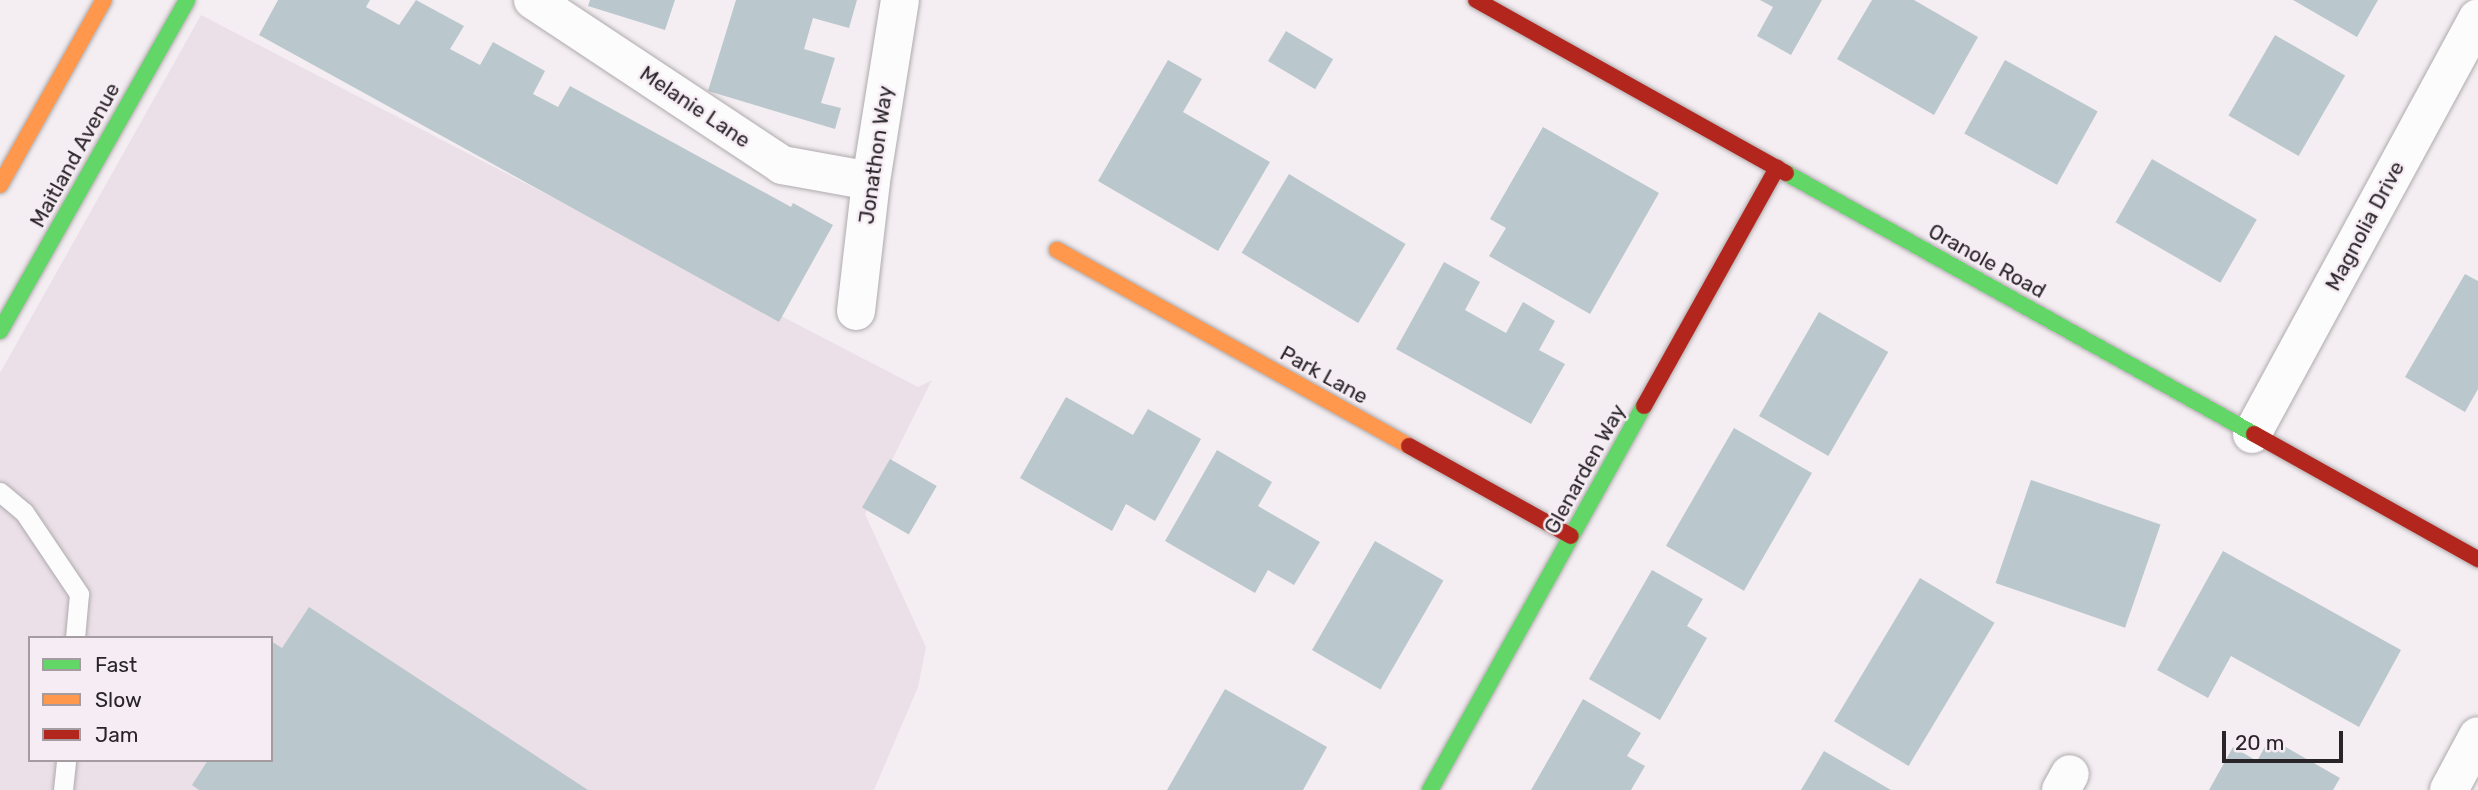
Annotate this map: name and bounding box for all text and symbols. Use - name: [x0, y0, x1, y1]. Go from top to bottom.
- street label: Melanie Lane: [635, 61, 755, 153]
- street label: Maitland Avenue: [25, 78, 125, 232]
- street label: Jonathon Way: [854, 84, 898, 226]
- street label: Magnolia Drive: [2320, 157, 2410, 295]
- street label: Oranole Road: [1924, 218, 2050, 304]
- street label: Park Lane: [1276, 341, 1372, 409]
- street label: Glenarden Way: [1539, 400, 1631, 538]
- legend: [28, 636, 273, 762]
- text: Fast: [95, 652, 137, 677]
- text: Slow: [95, 687, 142, 712]
- scale bar: [2226, 716, 2347, 760]
- text: Jam: [95, 722, 139, 747]
- text: 20 m: [2235, 730, 2284, 755]

